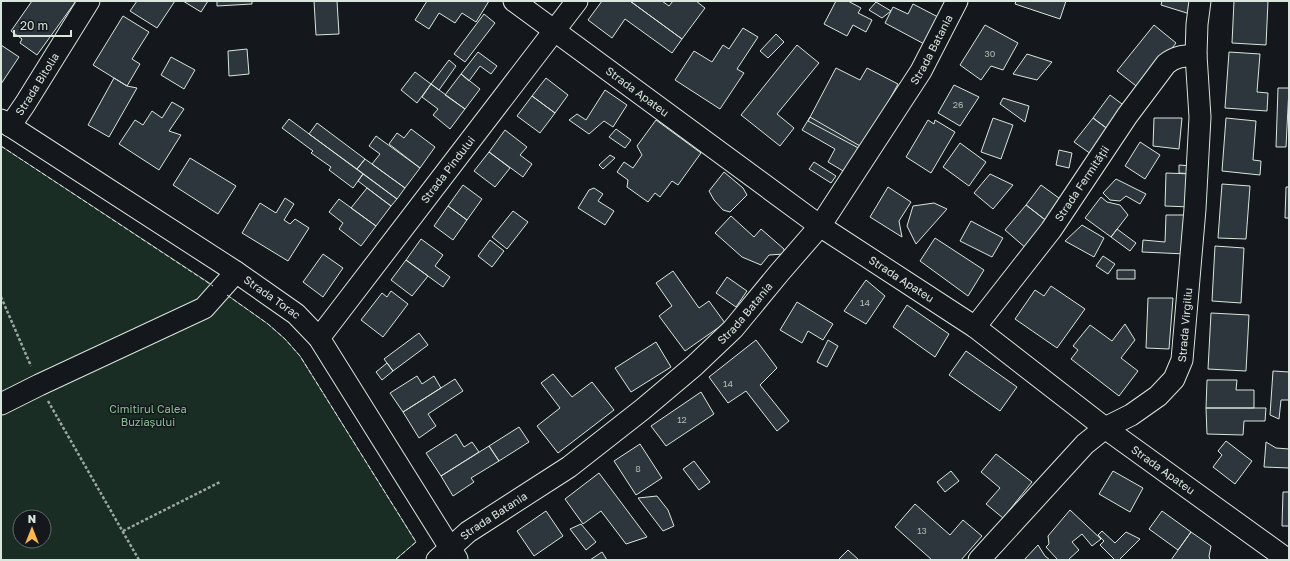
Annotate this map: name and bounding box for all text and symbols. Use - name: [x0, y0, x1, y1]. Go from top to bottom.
- scale bar: [14, 12, 71, 38]
- street label: Strada Batania: [907, 12, 955, 87]
- text: 20 m: [20, 18, 48, 33]
- house number: 30: [985, 48, 996, 59]
- street label: Strada Bitolia: [12, 50, 61, 118]
- street label: Strada Apateu: [603, 64, 672, 119]
- house number: 26: [953, 99, 963, 110]
- street label: Strada Pindului: [418, 133, 477, 205]
- street label: Strada Fermității: [1052, 143, 1111, 224]
- street label: Strada Apateu: [867, 253, 937, 305]
- street label: Strada Torac: [242, 273, 304, 321]
- street label: Strada Batania: [714, 280, 775, 346]
- street label: Strada Virgiliu: [1175, 287, 1194, 363]
- house number: 14: [860, 297, 870, 308]
- house number: 14: [723, 378, 733, 389]
- park label: Cimitirul Calea Buziașului: [109, 402, 187, 429]
- house number: 12: [677, 414, 687, 425]
- street label: Strada Apateu: [1129, 442, 1198, 497]
- house number: 8: [635, 463, 641, 474]
- street label: Strada Batania: [457, 489, 529, 542]
- north arrow: [12, 509, 52, 549]
- text: N: [28, 512, 36, 525]
- house number: 13: [917, 525, 927, 536]

